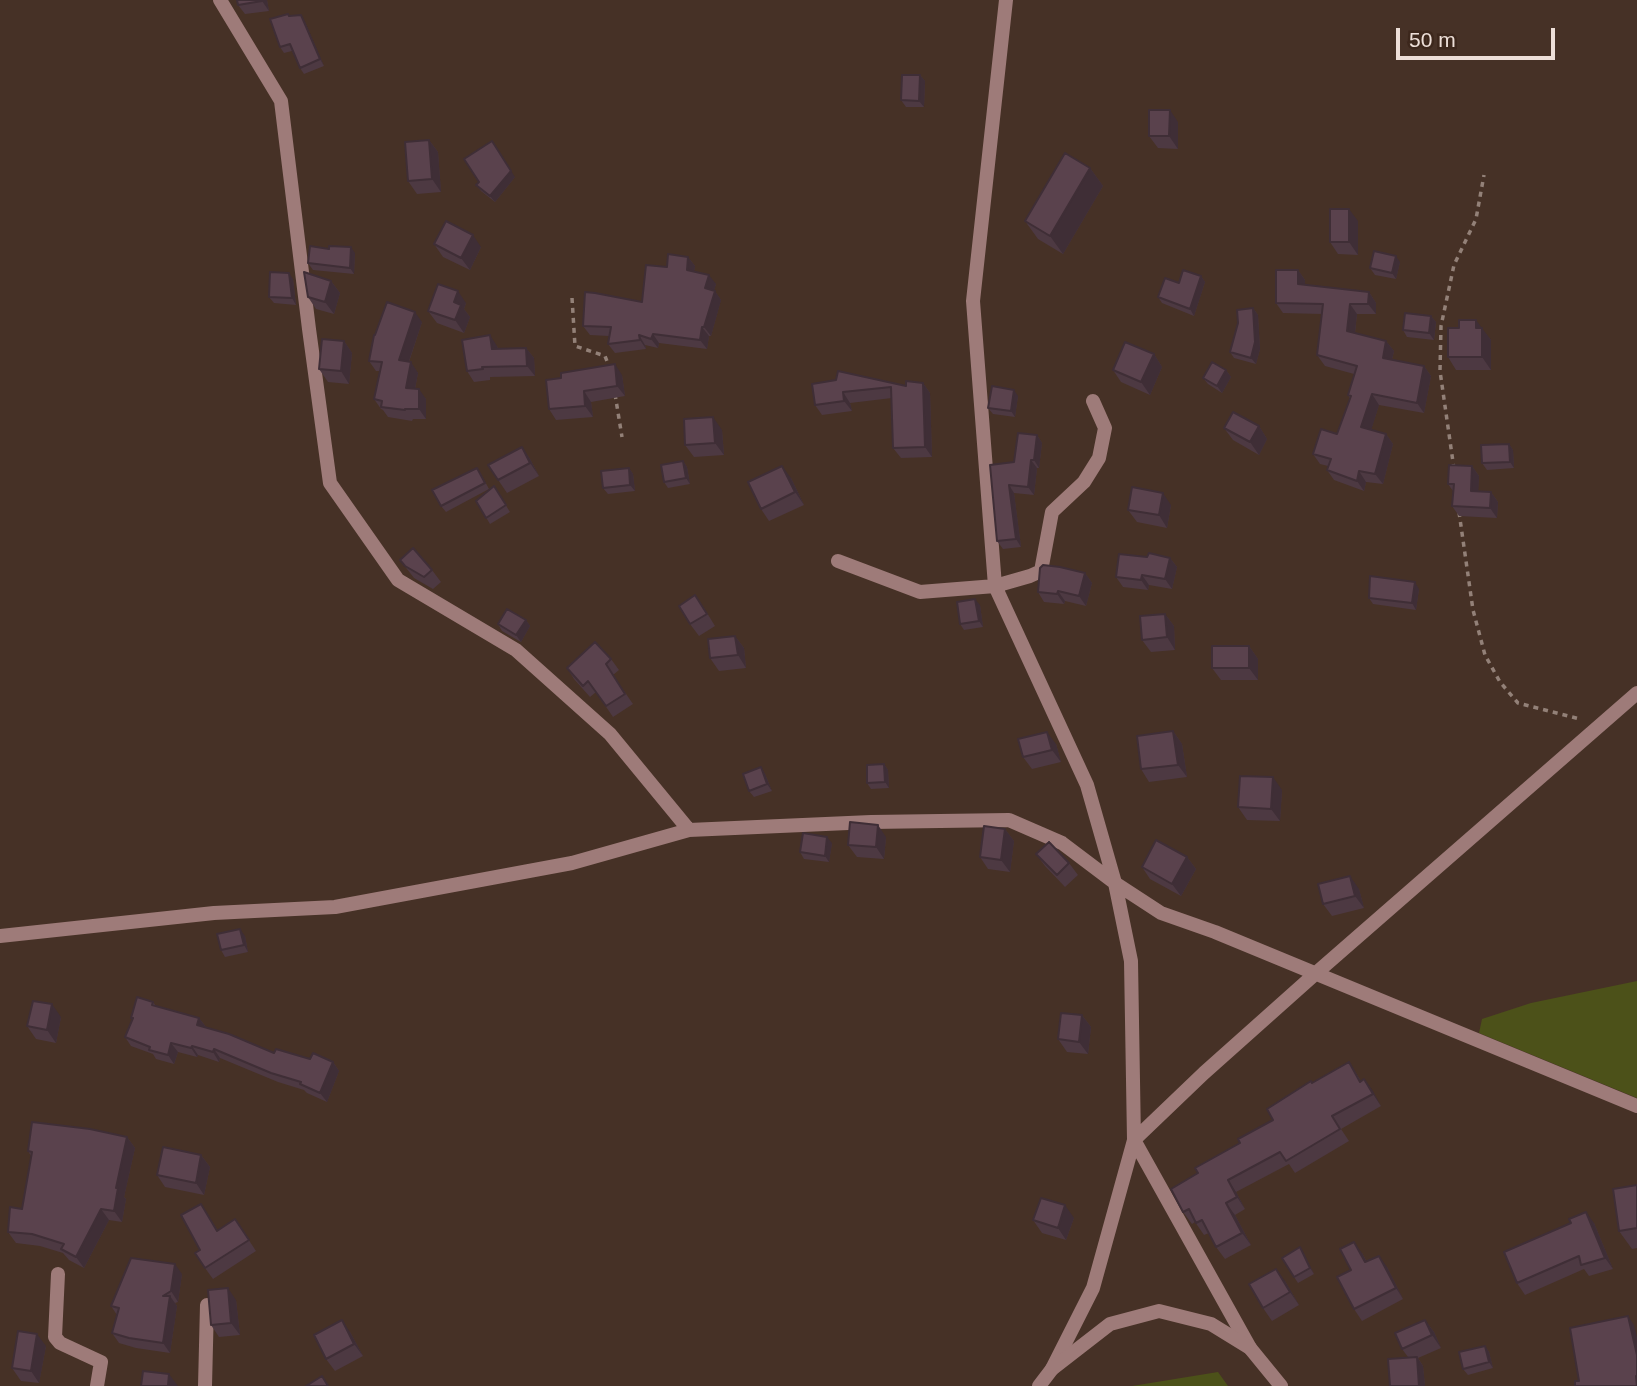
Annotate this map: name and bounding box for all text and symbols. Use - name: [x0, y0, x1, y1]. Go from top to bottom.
- scale bar: [1399, 14, 1558, 58]
- text: 50 m: [1409, 28, 1456, 51]

